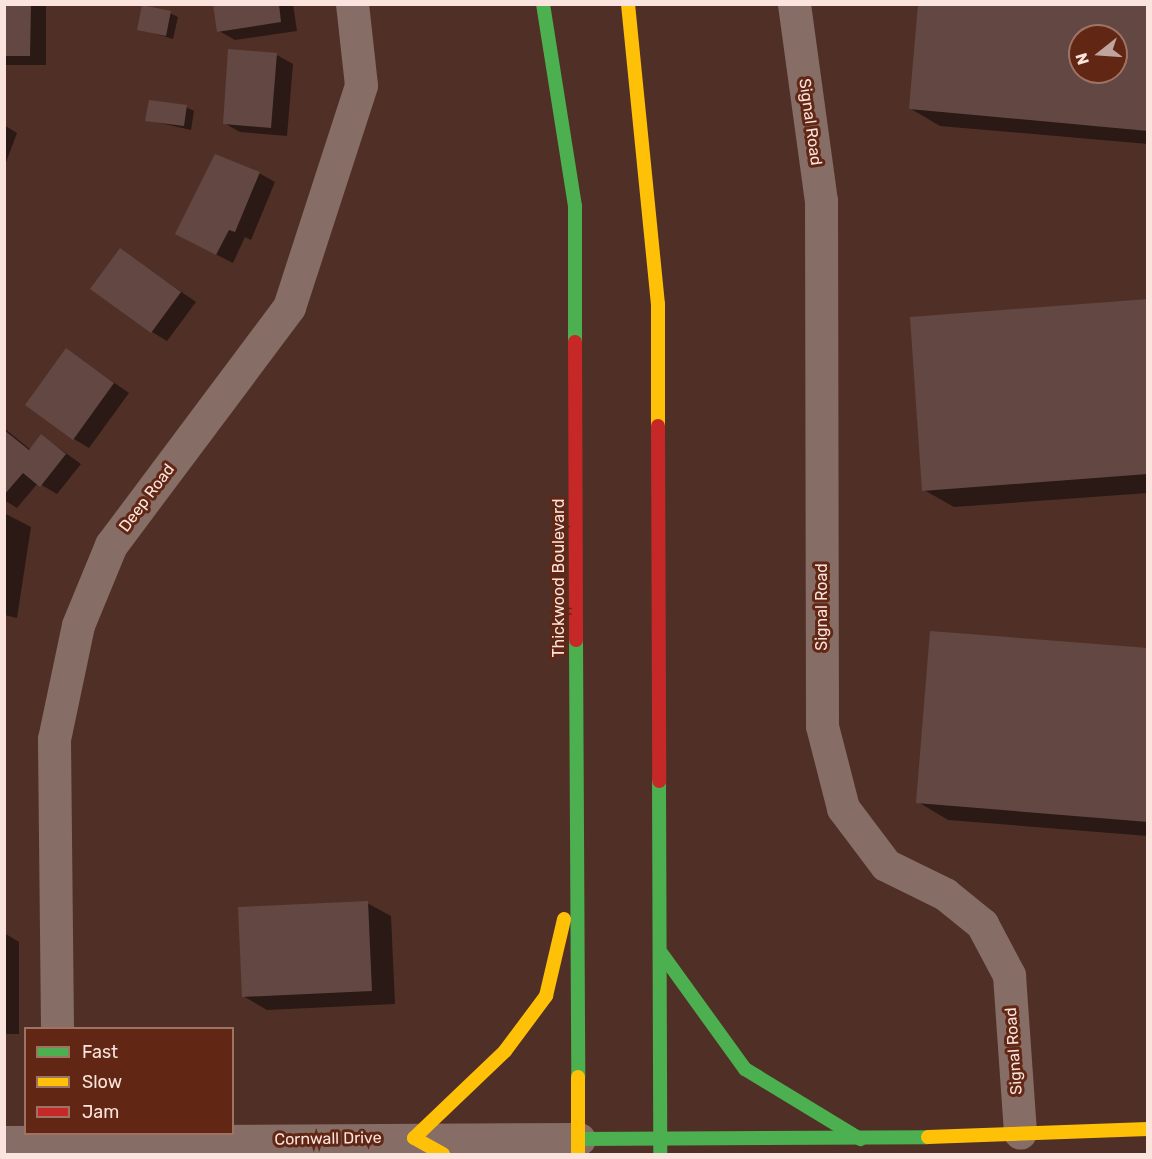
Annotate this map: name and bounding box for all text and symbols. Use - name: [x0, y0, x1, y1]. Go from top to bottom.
- north arrow: [1068, 24, 1128, 84]
- text: N: [1071, 51, 1093, 67]
- street label: Signal Road: [794, 77, 826, 167]
- street label: Deep Road: [115, 460, 179, 536]
- street label: Thickwood Boulevard: [549, 499, 569, 657]
- street label: Signal Road: [812, 563, 832, 651]
- street label: Signal Road: [1001, 1007, 1027, 1095]
- legend: [24, 1027, 234, 1135]
- text: Fast: [82, 1041, 118, 1063]
- text: Slow: [82, 1071, 122, 1093]
- text: Jam: [82, 1101, 119, 1123]
- street label: Cornwall Drive: [274, 1128, 382, 1150]

